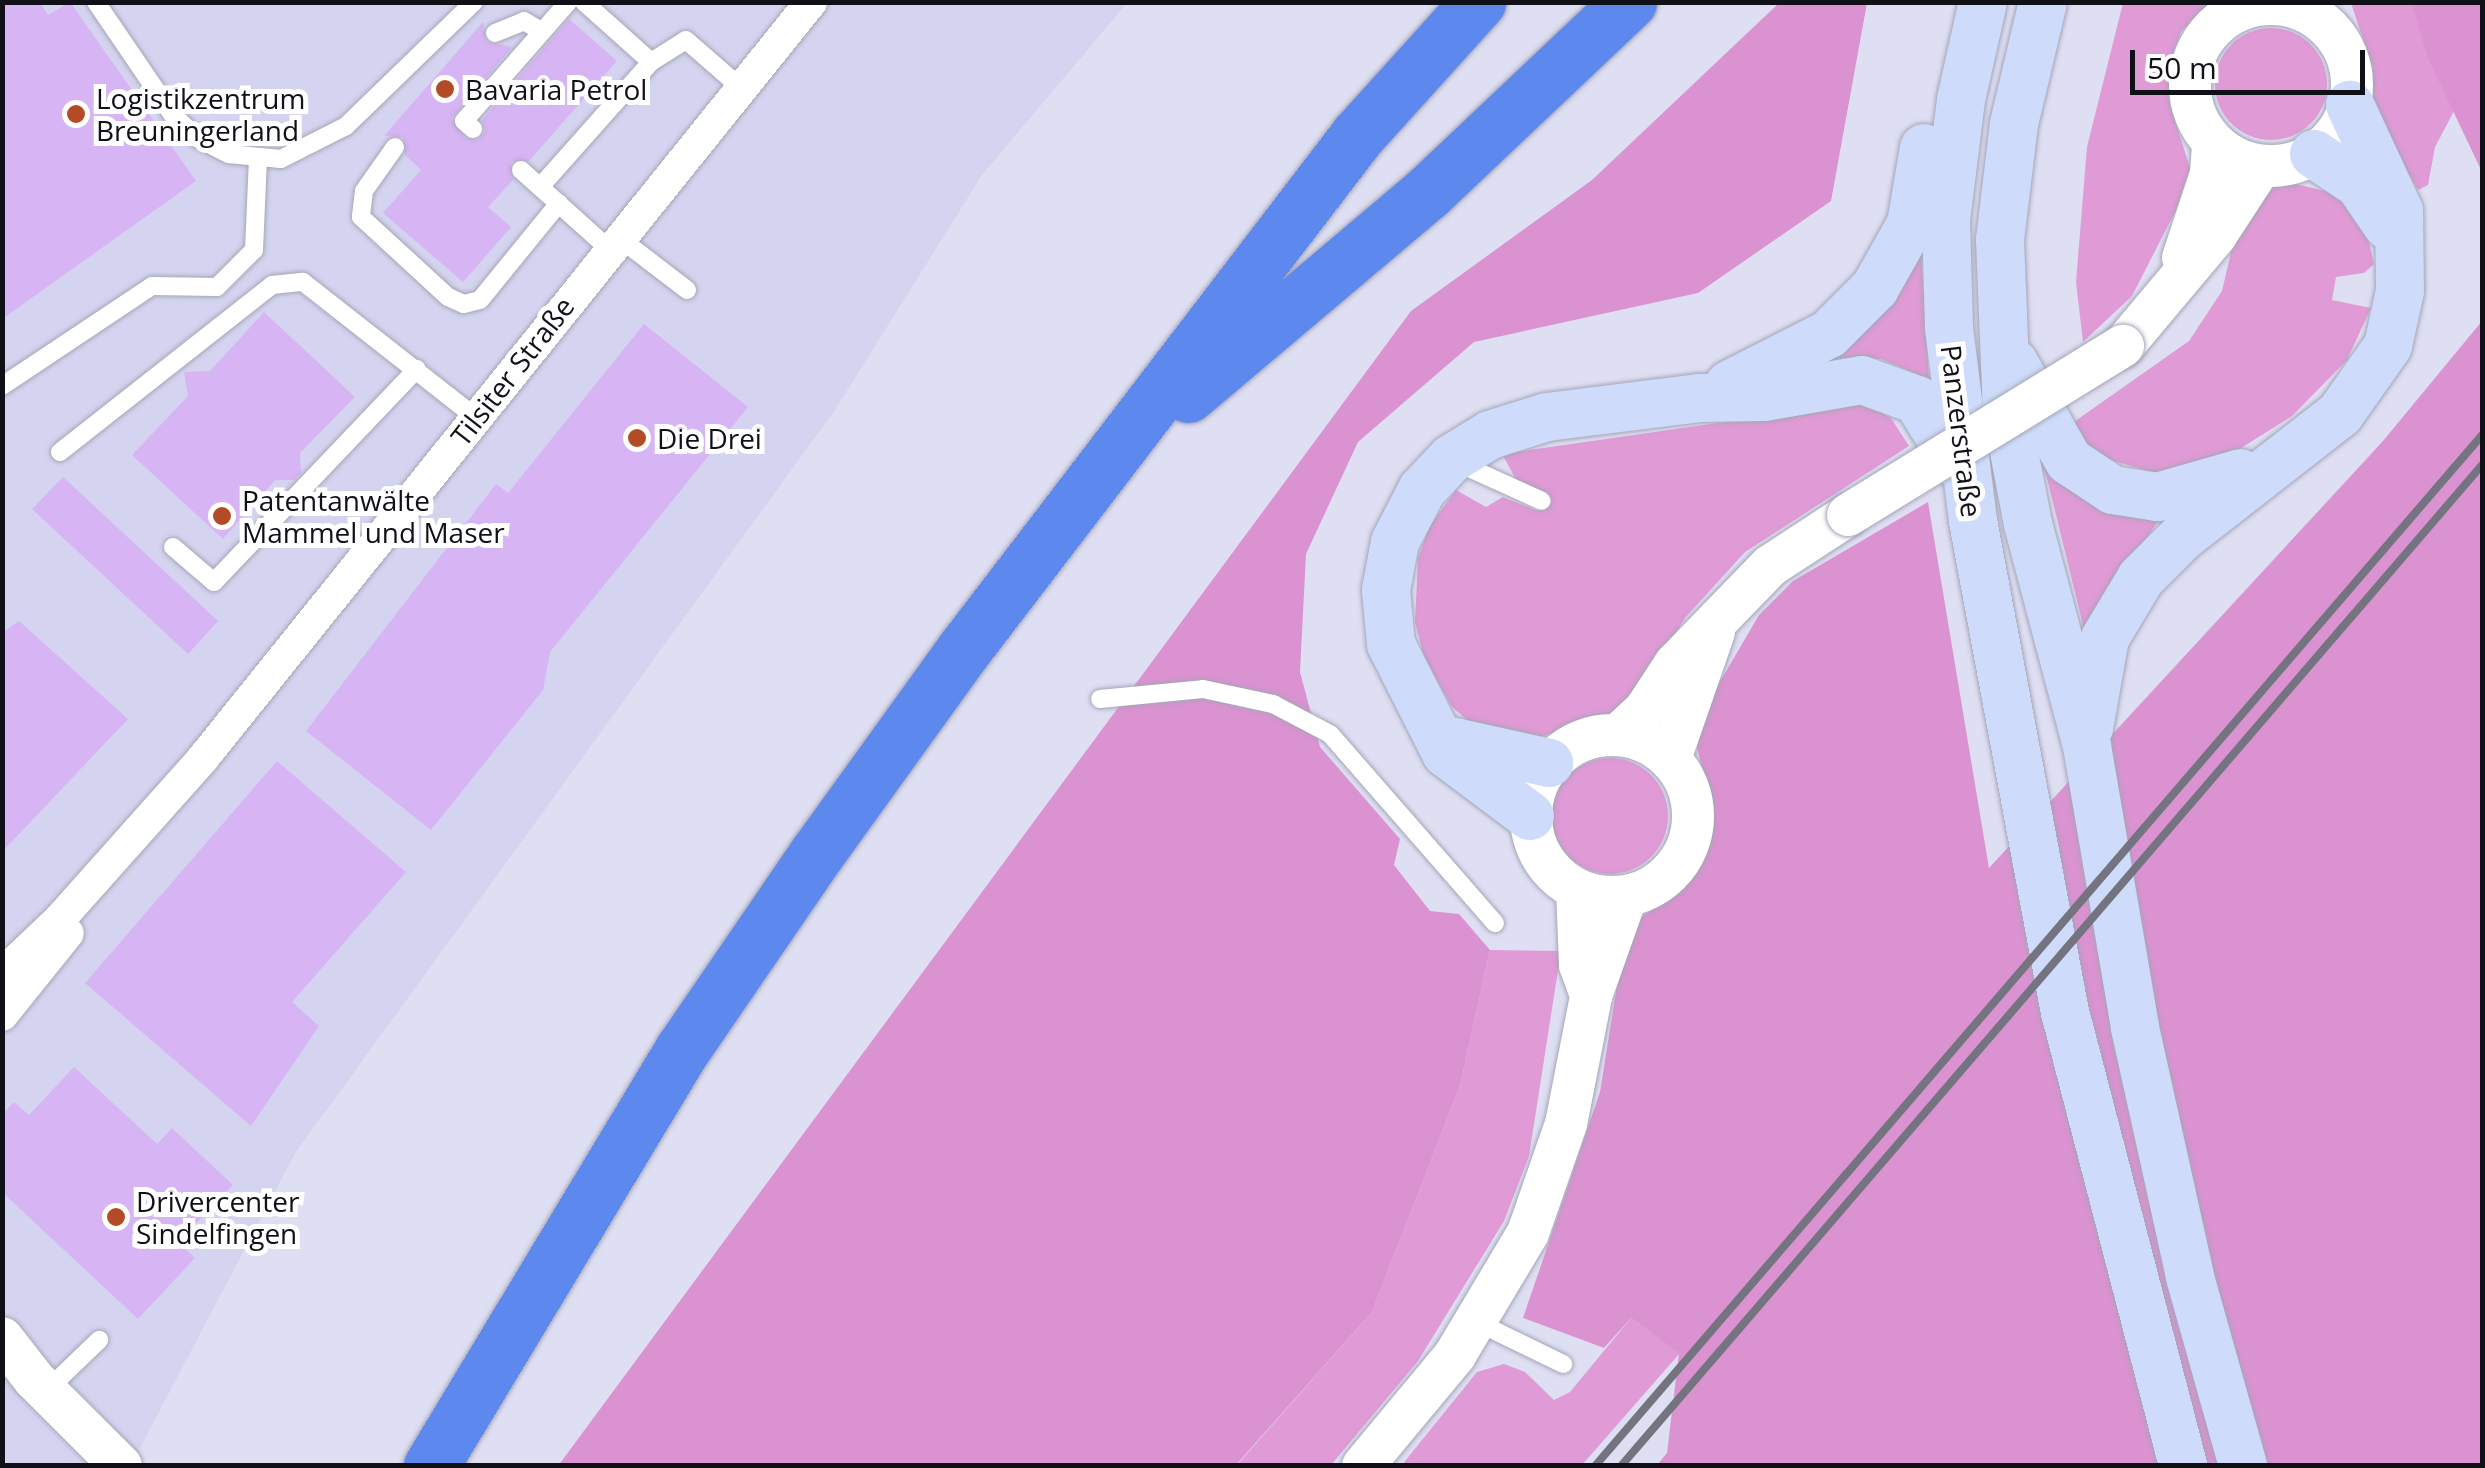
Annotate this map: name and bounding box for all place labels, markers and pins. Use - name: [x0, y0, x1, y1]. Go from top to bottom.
- place label: Bavaria Petrol: [465, 72, 647, 106]
- marker: Bavaria Petrol: [434, 78, 456, 100]
- place label: Logistikzentrum Breuningerland: [96, 81, 305, 147]
- marker: Logistikzentrum Breuningerland: [65, 103, 87, 125]
- place label: Die Drei: [657, 421, 762, 455]
- marker: Die Drei: [626, 427, 648, 449]
- place label: Patentanwälte Mammel und Maser: [242, 483, 505, 549]
- marker: Patentanwälte Mammel und Maser: [211, 505, 233, 527]
- place label: Drivercenter Sindelfingen: [136, 1184, 299, 1250]
- marker: Drivercenter Sindelfingen: [105, 1206, 127, 1228]

